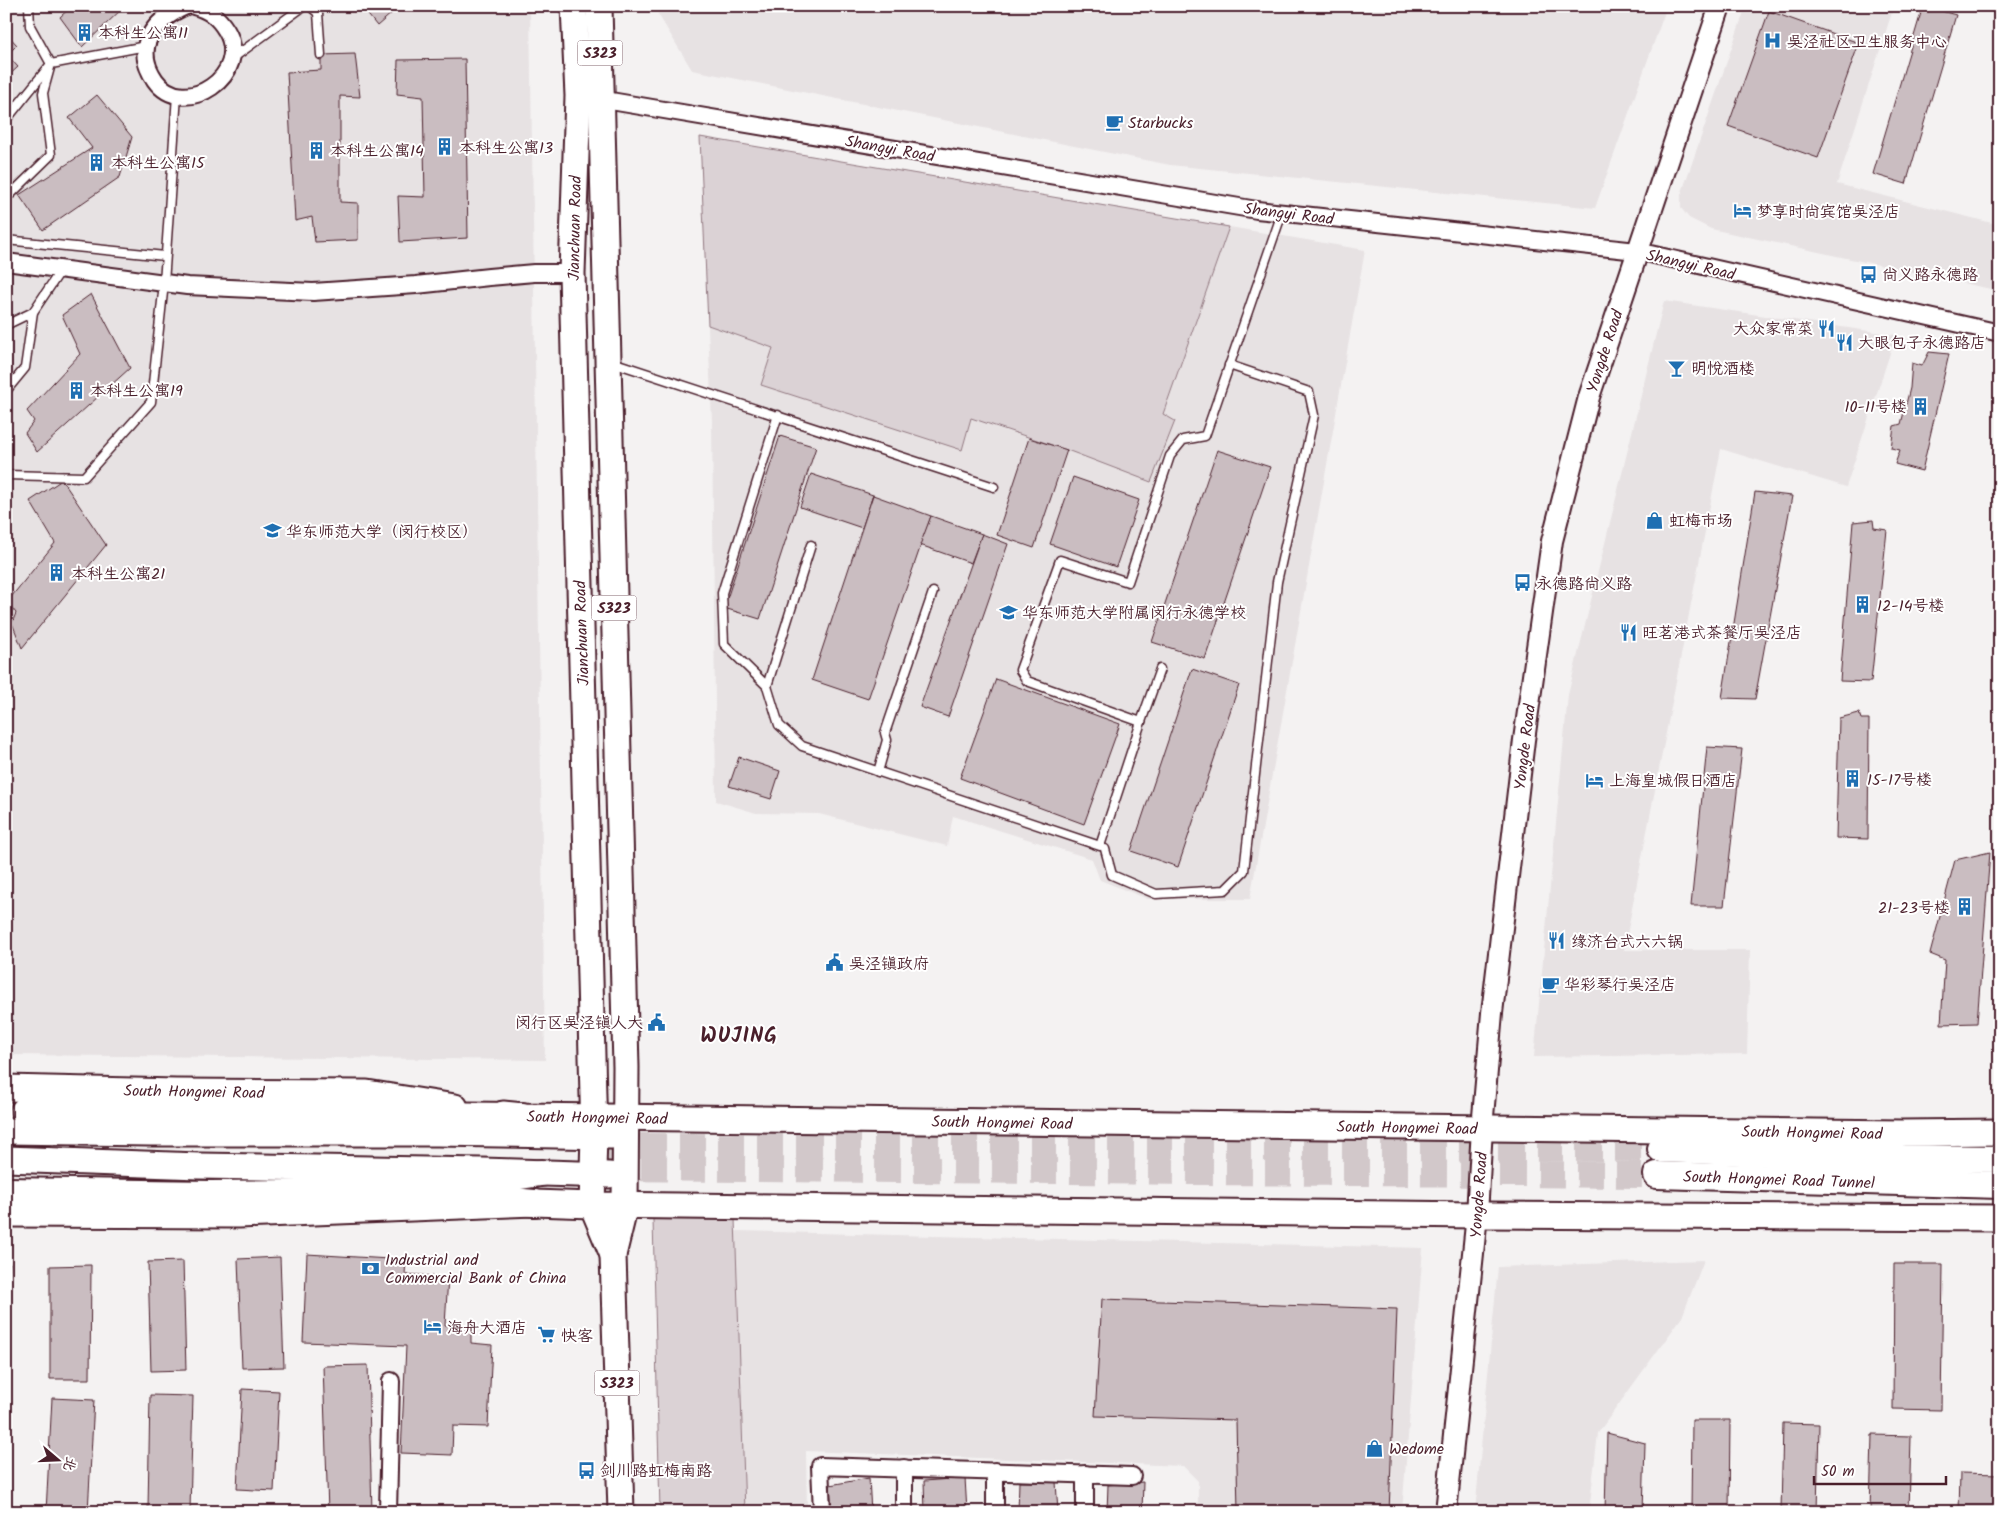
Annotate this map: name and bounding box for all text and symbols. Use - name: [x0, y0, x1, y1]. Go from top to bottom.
- place label: 本科生公寓11: [98, 21, 188, 46]
- building icon: 本科生公寓11: [74, 22, 94, 42]
- place label: 吴泾社区卫生服务中心: [1787, 30, 1947, 55]
- hospital icon: 吴泾社区卫生服务中心: [1763, 31, 1783, 51]
- road number: S323: [578, 40, 622, 66]
- place label: Starbucks: [1128, 111, 1193, 136]
- cafe icon: Starbucks: [1104, 112, 1124, 132]
- street label: Shangyi Road: [843, 129, 937, 170]
- place label: 本科生公寓13: [459, 136, 553, 161]
- building icon: 本科生公寓13: [435, 137, 455, 157]
- place label: 本科生公寓14: [330, 139, 424, 164]
- building icon: 本科生公寓14: [306, 140, 326, 160]
- place label: 本科生公寓15: [111, 151, 206, 176]
- building icon: 本科生公寓15: [87, 152, 107, 172]
- street label: Jianchuan Road: [562, 174, 589, 281]
- street label: Shangyi Road: [1242, 197, 1336, 233]
- place label: 梦享时尚宾馆吴泾店: [1756, 200, 1900, 225]
- hotel icon: 梦享时尚宾馆吴泾店: [1732, 201, 1752, 221]
- street label: Shangyi Road: [1644, 243, 1739, 288]
- place label: 尚义路永德路: [1882, 263, 1978, 288]
- bus stop icon: 尚义路永德路: [1858, 264, 1878, 284]
- street label: Yongde Road: [1580, 306, 1631, 396]
- place label: 大众家常菜: [1733, 317, 1813, 342]
- restaurant icon: 大众家常菜: [1817, 318, 1837, 338]
- place label: 大眼包子永德路店: [1858, 331, 1986, 356]
- restaurant icon: 大眼包子永德路店: [1834, 332, 1854, 352]
- place label: 明悦酒楼: [1691, 357, 1755, 382]
- bar icon: 明悦酒楼: [1667, 358, 1687, 378]
- place label: 本科生公寓19: [90, 379, 183, 404]
- building icon: 本科生公寓19: [66, 380, 86, 400]
- place label: 10-11号楼: [1845, 395, 1907, 420]
- building icon: 10-11号楼: [1911, 396, 1931, 416]
- place label: 虹梅市场: [1669, 509, 1733, 534]
- shop icon: 虹梅市场: [1645, 510, 1665, 530]
- place label: 华东师范大学（闵行校区）: [286, 520, 478, 545]
- school or university icon: 华东师范大学（闵行校区）: [262, 521, 282, 541]
- place label: 本科生公寓21: [71, 562, 165, 587]
- building icon: 本科生公寓21: [47, 563, 67, 583]
- place label: 永德路尚义路: [1536, 572, 1632, 597]
- bus stop icon: 永德路尚义路: [1512, 573, 1532, 593]
- street label: Jianchuan Road: [568, 579, 597, 686]
- place label: 12-14号楼: [1877, 594, 1945, 619]
- building icon: 12-14号楼: [1853, 595, 1873, 615]
- road number: S323: [592, 596, 636, 620]
- place label: 华东师范大学附属闵行永德学校: [1022, 601, 1246, 626]
- school or university icon: 华东师范大学附属闵行永德学校: [998, 602, 1018, 622]
- place label: 旺茗港式茶餐厅吴泾店: [1642, 621, 1802, 646]
- restaurant icon: 旺茗港式茶餐厅吴泾店: [1618, 622, 1638, 642]
- street label: Yongde Road: [1508, 702, 1543, 792]
- place label: 15-17号楼: [1867, 768, 1932, 793]
- place label: 上海皇城假日酒店: [1609, 769, 1737, 794]
- building icon: 15-17号楼: [1843, 769, 1863, 789]
- hotel icon: 上海皇城假日酒店: [1585, 770, 1605, 790]
- place label: 21-23号楼: [1878, 896, 1950, 921]
- building icon: 21-23号楼: [1954, 897, 1974, 917]
- place label: 缘济台式六六锅: [1571, 930, 1683, 955]
- restaurant icon: 缘济台式六六锅: [1547, 931, 1567, 951]
- place label: 吴泾镇政府: [849, 952, 929, 977]
- public building icon: 吴泾镇政府: [825, 953, 845, 973]
- place label: 华彩琴行吴泾店: [1564, 973, 1676, 998]
- cafe icon: 华彩琴行吴泾店: [1540, 974, 1560, 994]
- place label: 闵行区吴泾镇人大: [515, 1011, 643, 1036]
- public building icon: 闵行区吴泾镇人大: [647, 1012, 667, 1032]
- district label: WUJING: [700, 1020, 778, 1053]
- street label: South Hongmei Road: [123, 1079, 266, 1106]
- street label: South Hongmei Road: [526, 1105, 669, 1132]
- street label: South Hongmei Road: [931, 1110, 1074, 1137]
- street label: South Hongmei Road: [1336, 1115, 1479, 1142]
- street label: South Hongmei Road: [1741, 1120, 1884, 1147]
- street label: Yongde Road: [1464, 1150, 1495, 1239]
- street label: South Hongmei Road Tunnel: [1683, 1165, 1875, 1196]
- place label: Industrial and Commercial Bank of China: [385, 1248, 566, 1291]
- bank icon: Industrial and Commercial Bank of China: [361, 1258, 381, 1278]
- place label: 海舟大酒店: [447, 1316, 527, 1341]
- hotel icon: 海舟大酒店: [423, 1317, 443, 1337]
- place label: 快客: [561, 1324, 593, 1349]
- supermarket icon: 快客: [537, 1325, 557, 1345]
- road number: S323: [594, 1370, 640, 1396]
- north arrow: [32, 1436, 82, 1486]
- place label: Wedome: [1389, 1437, 1444, 1462]
- shop icon: Wedome: [1365, 1438, 1385, 1458]
- scale bar: [1814, 1453, 1946, 1485]
- text: 北: [57, 1454, 82, 1474]
- place label: 剑川路虹梅南路: [600, 1459, 712, 1484]
- bus stop icon: 剑川路虹梅南路: [576, 1460, 596, 1480]
- text: 50 m: [1821, 1460, 1855, 1484]

